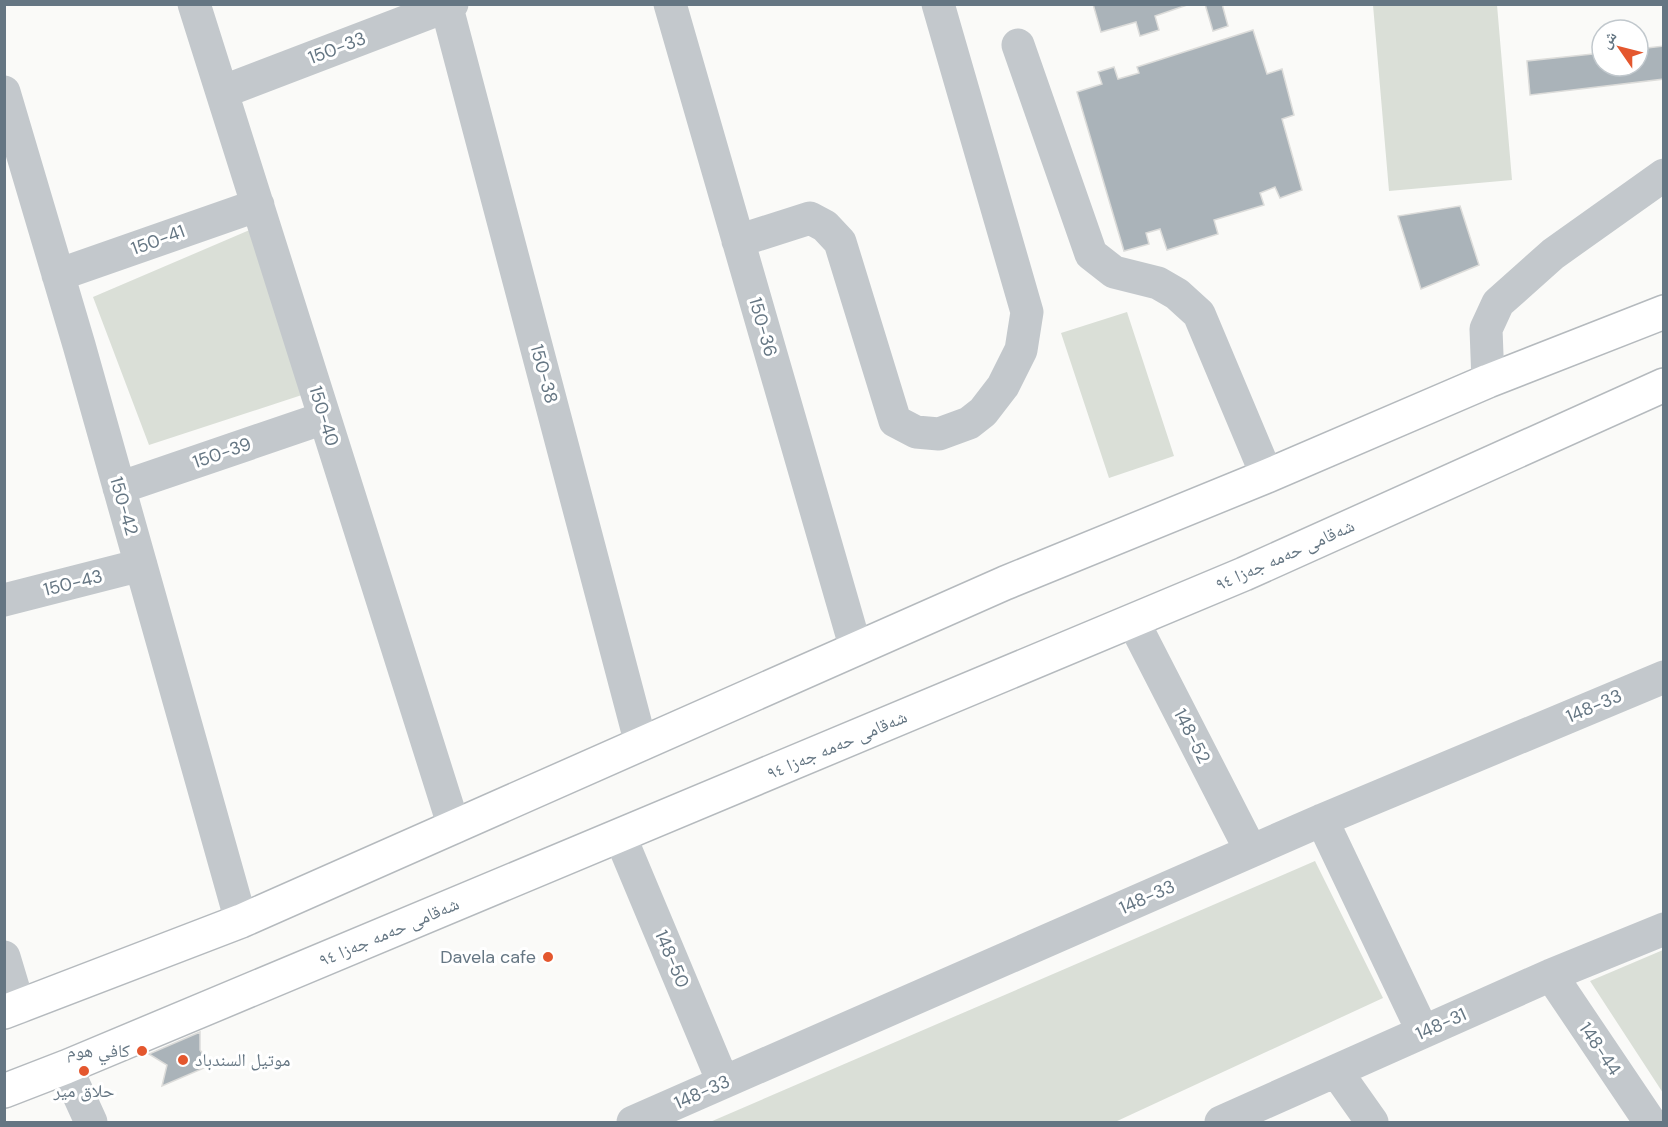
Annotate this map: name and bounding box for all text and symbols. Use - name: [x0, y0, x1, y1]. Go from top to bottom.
- north arrow: [1590, 18, 1650, 78]
- street label: 150-33: [305, 26, 369, 70]
- text: ش: [1595, 27, 1622, 53]
- street label: 150-41: [128, 219, 188, 261]
- street label: 150-36: [743, 295, 783, 359]
- street label: 150-38: [525, 342, 563, 406]
- street label: 150-40: [303, 383, 345, 449]
- street label: 150-39: [190, 432, 254, 474]
- street label: 150-42: [104, 474, 144, 538]
- street label: شەقامی حەمە جەزا ٩٤: [1212, 514, 1358, 596]
- street label: 150-43: [41, 564, 105, 602]
- street label: 148-33: [1562, 684, 1626, 728]
- street label: شەقامی حەمە جەزا ٩٤: [763, 705, 911, 785]
- street label: 148-52: [1168, 705, 1216, 767]
- street label: 148-33: [1115, 874, 1179, 920]
- street label: شەقامی حەمە جەزا ٩٤: [315, 892, 463, 972]
- street label: 148-50: [649, 926, 695, 992]
- place label: Davela cafe: [440, 945, 536, 969]
- marker: Davela cafe: [541, 950, 555, 964]
- street label: 148-31: [1412, 1002, 1470, 1046]
- street label: 148-44: [1574, 1018, 1627, 1080]
- place label: كافي هوم: [67, 1039, 131, 1066]
- marker: كافي هوم: [135, 1044, 149, 1058]
- place label: موتيل السندباد: [195, 1048, 291, 1072]
- marker: موتيل السندباد: [176, 1053, 190, 1067]
- marker: حلاق میر: [77, 1064, 91, 1078]
- street label: 148-33: [670, 1069, 734, 1115]
- place label: حلاق میر: [53, 1079, 114, 1103]

